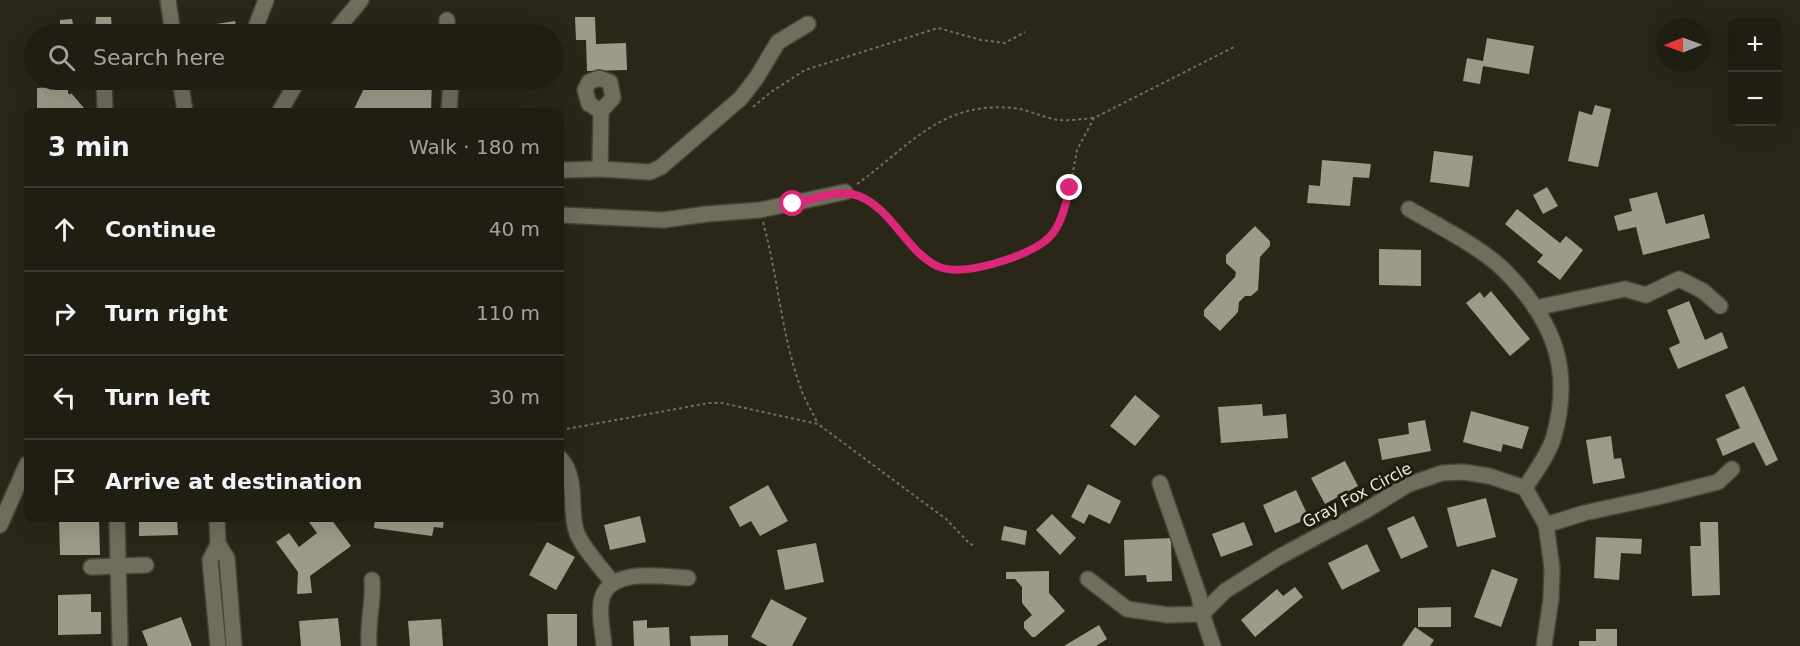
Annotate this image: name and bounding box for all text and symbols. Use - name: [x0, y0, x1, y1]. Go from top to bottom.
- north arrow: [1656, 18, 1710, 72]
- map controls: [1728, 18, 1782, 126]
- button: +: [1728, 18, 1782, 72]
- search box: [24, 24, 564, 90]
- icon: search: [45, 41, 78, 74]
- text: Search here: [93, 45, 225, 70]
- button: −: [1728, 72, 1782, 126]
- text: 3 min: [48, 132, 130, 162]
- text: Walk · 180 m: [409, 135, 540, 159]
- route end: [1056, 174, 1082, 200]
- route start: [779, 190, 805, 216]
- icon: ahead: [48, 213, 81, 246]
- text: Continue: [105, 217, 216, 242]
- text: 40 m: [489, 217, 540, 241]
- icon: right: [48, 297, 81, 330]
- text: Turn right: [105, 301, 228, 326]
- text: 110 m: [476, 301, 540, 325]
- icon: left: [48, 381, 81, 414]
- text: Turn left: [105, 385, 210, 410]
- text: 30 m: [489, 385, 540, 409]
- street label: Gray Fox Circle: [1299, 458, 1415, 532]
- icon: arrive: [48, 465, 81, 498]
- text: Arrive at destination: [105, 469, 362, 494]

